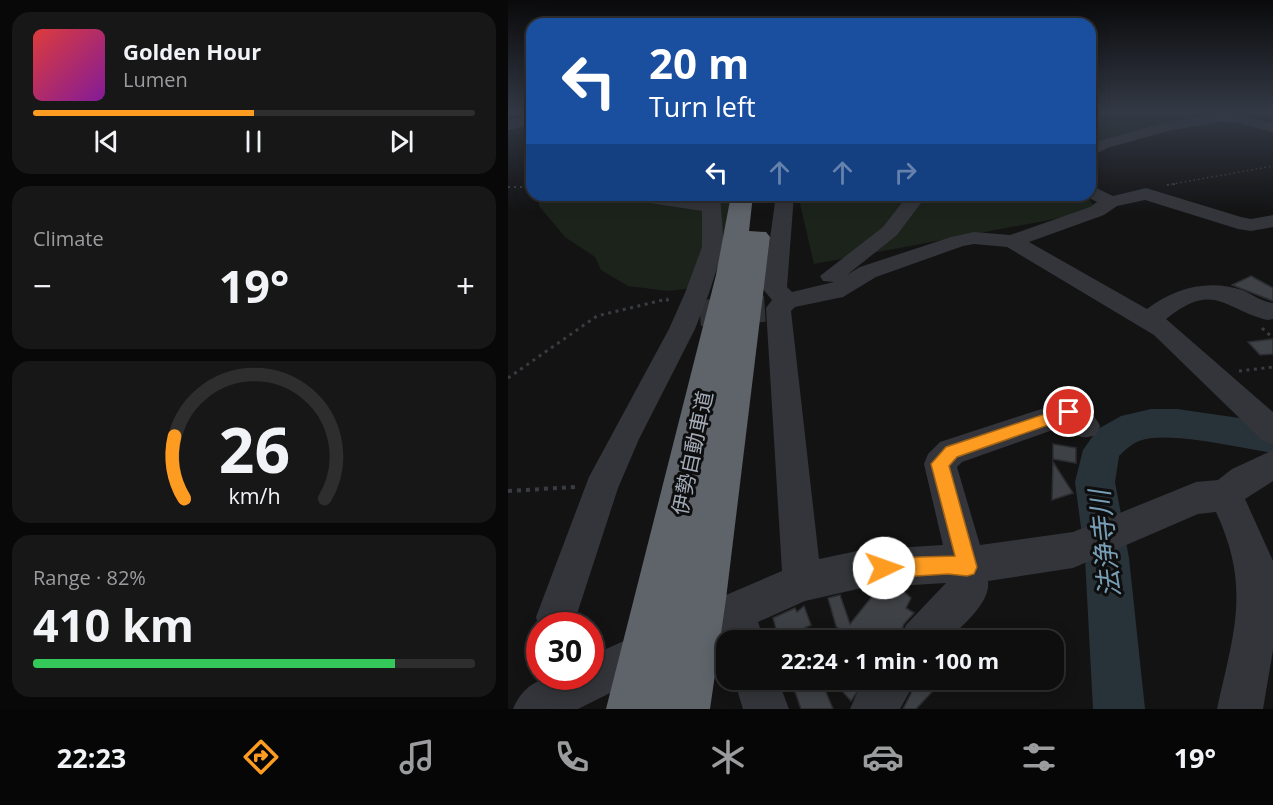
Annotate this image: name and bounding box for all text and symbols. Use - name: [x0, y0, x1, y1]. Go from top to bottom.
- text: 20 m: [649, 34, 749, 91]
- text: Golden Hour: [123, 36, 261, 66]
- icon: left: [550, 42, 628, 120]
- text: Lumen: [123, 66, 188, 93]
- text: Turn left: [649, 88, 756, 125]
- icon: previous: [90, 125, 123, 158]
- icon: pause: [237, 125, 270, 158]
- icon: next: [385, 125, 418, 158]
- icon: left: [700, 156, 733, 189]
- icon: ahead: [763, 156, 796, 189]
- icon: ahead: [826, 156, 859, 189]
- icon: right: [889, 156, 922, 189]
- text: Climate: [33, 225, 104, 252]
- text: 19°: [219, 255, 289, 316]
- text: −: [33, 263, 52, 308]
- text: +: [456, 263, 475, 308]
- pin: [1043, 386, 1094, 437]
- street label: 伊勢自動車道: [665, 388, 719, 518]
- icon: arrive: [1052, 395, 1085, 428]
- text: 26: [218, 406, 290, 491]
- text: km/h: [228, 481, 280, 510]
- water label: 法浄寺川: [1080, 485, 1128, 600]
- position arrow: [852, 536, 916, 600]
- text: Range · 82%: [33, 564, 146, 591]
- text: 410 km: [33, 594, 194, 655]
- speed limit sign: 30: [526, 612, 604, 690]
- text: 22:24 · 1 min · 100 m: [781, 645, 999, 675]
- icon: directions: [240, 736, 282, 778]
- icon: music: [396, 736, 438, 778]
- icon: phone: [551, 736, 593, 778]
- icon: climate: [707, 736, 749, 778]
- icon: car: [862, 736, 904, 778]
- icon: filters: [1018, 736, 1060, 778]
- text: 22:23: [57, 739, 126, 776]
- text: 19°: [1174, 739, 1216, 776]

